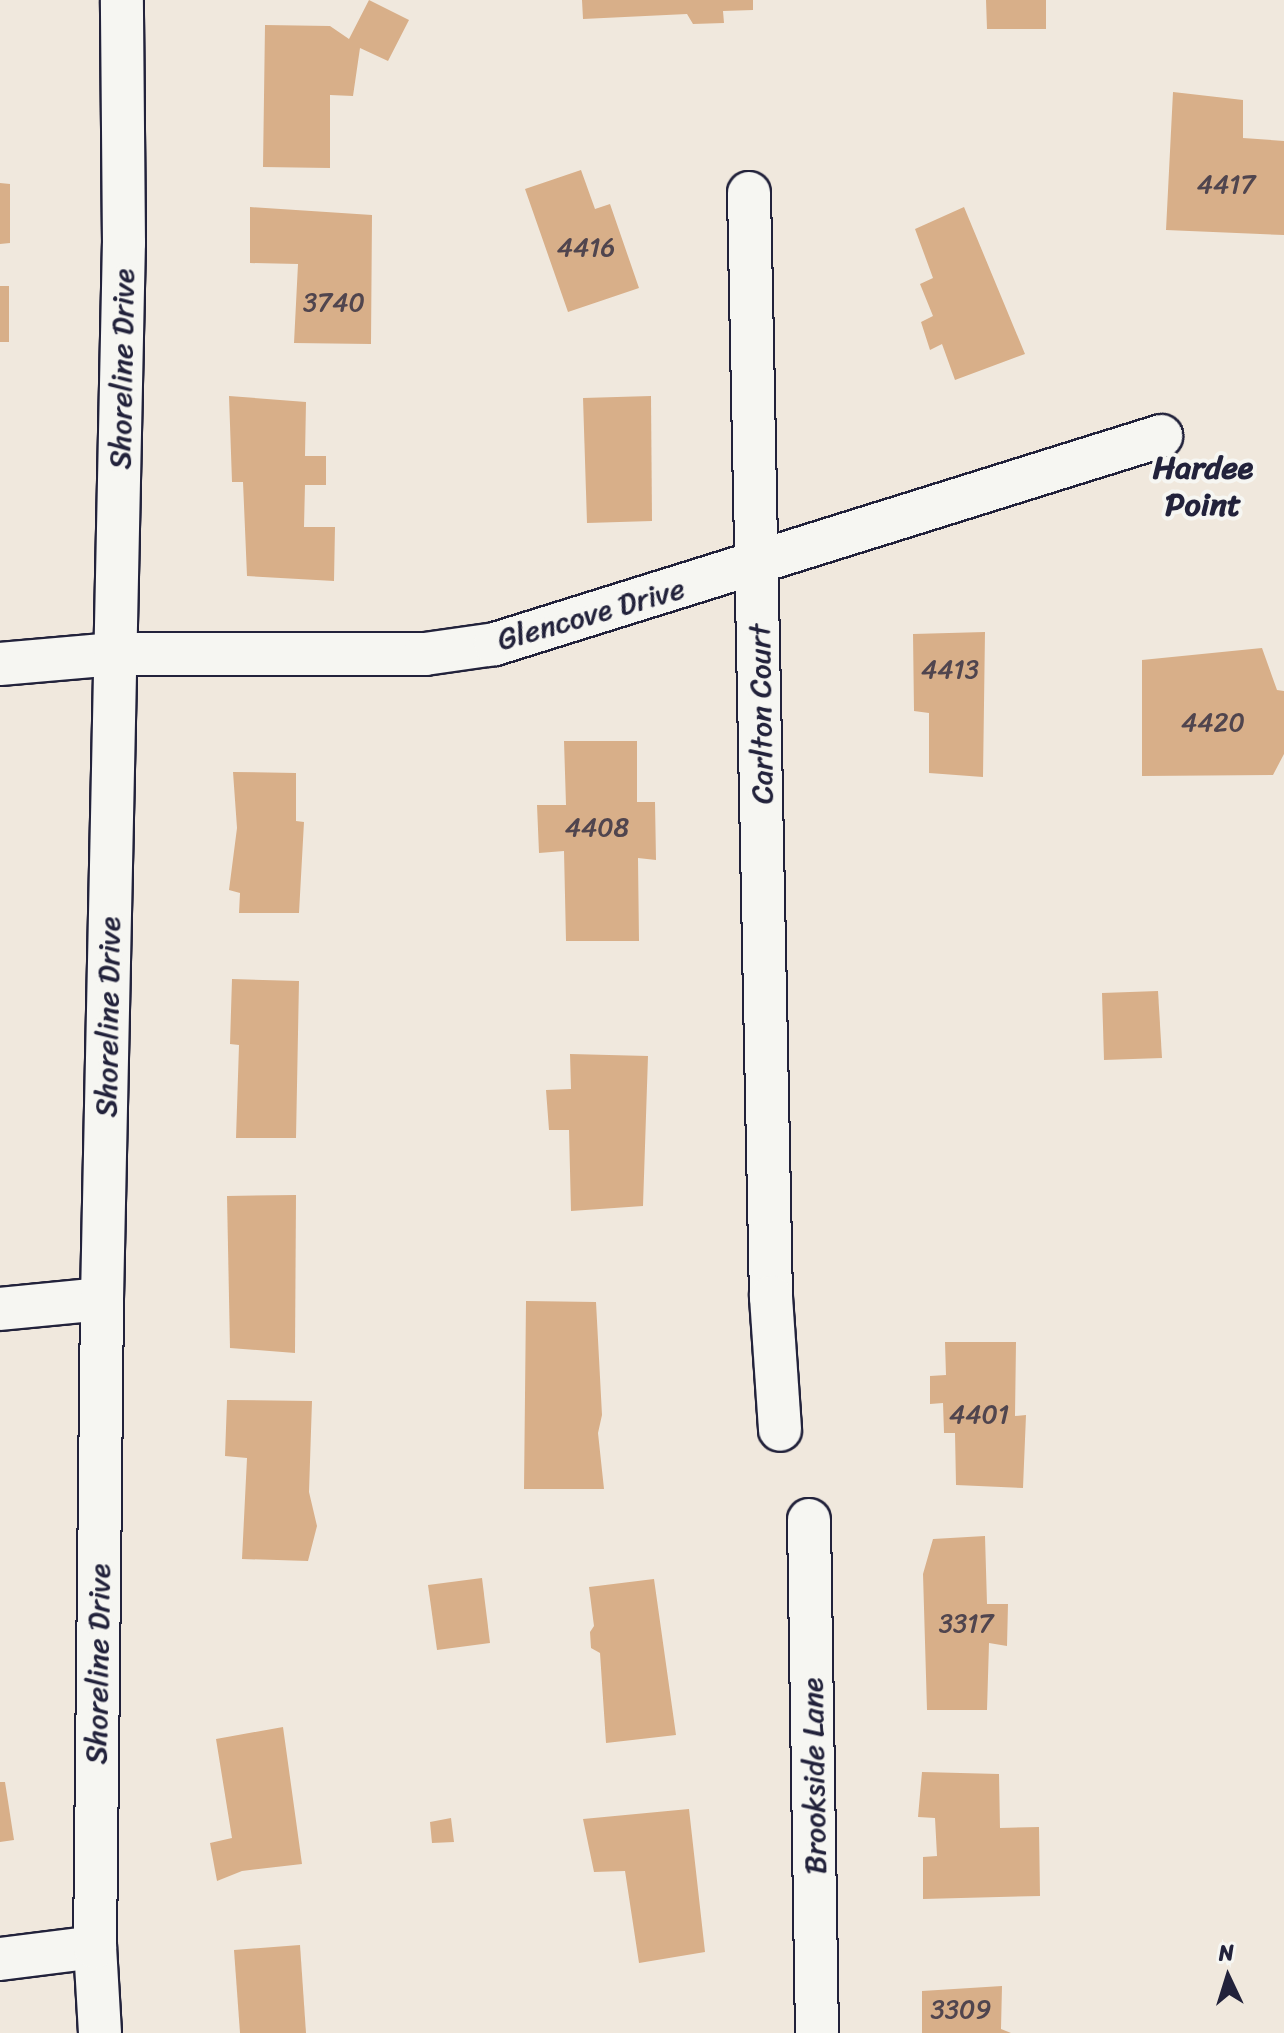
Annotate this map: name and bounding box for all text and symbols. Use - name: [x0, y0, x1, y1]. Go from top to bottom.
- house number: 4417: [1197, 169, 1255, 201]
- house number: 4416: [557, 232, 615, 264]
- street label: Shoreline Drive: [102, 268, 142, 470]
- house number: 3740: [303, 287, 365, 319]
- district label: Hardee Point: [1153, 450, 1253, 525]
- street label: Glencove Drive: [493, 570, 689, 658]
- street label: Carlton Court: [741, 623, 781, 805]
- house number: 4413: [921, 654, 979, 686]
- house number: 4420: [1181, 707, 1245, 739]
- house number: 4408: [565, 812, 629, 844]
- street label: Shoreline Drive: [88, 916, 128, 1118]
- house number: 4401: [949, 1399, 1009, 1431]
- street label: Shoreline Drive: [78, 1563, 118, 1765]
- house number: 3317: [939, 1608, 993, 1640]
- street label: Brookside Lane: [794, 1677, 834, 1875]
- text: N: [1217, 1933, 1235, 1973]
- north arrow: [1188, 1937, 1268, 2017]
- house number: 3309: [931, 1994, 991, 2026]

